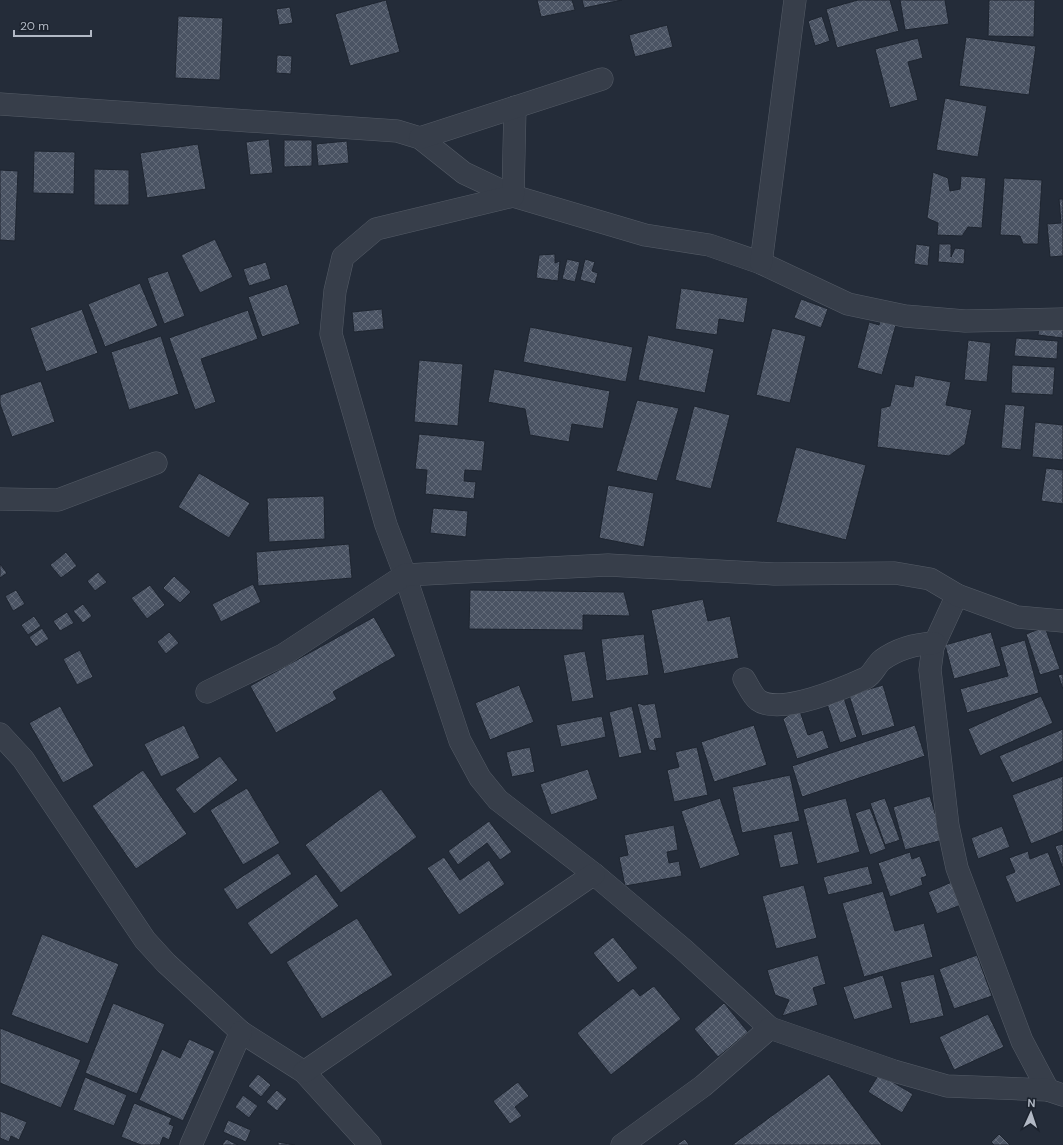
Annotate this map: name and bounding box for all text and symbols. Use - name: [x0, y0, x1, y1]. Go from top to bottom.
- scale bar: [14, 12, 91, 38]
- text: 20 m: [20, 18, 49, 34]
- north arrow: [1011, 1093, 1051, 1133]
- text: N: [1027, 1096, 1036, 1110]

